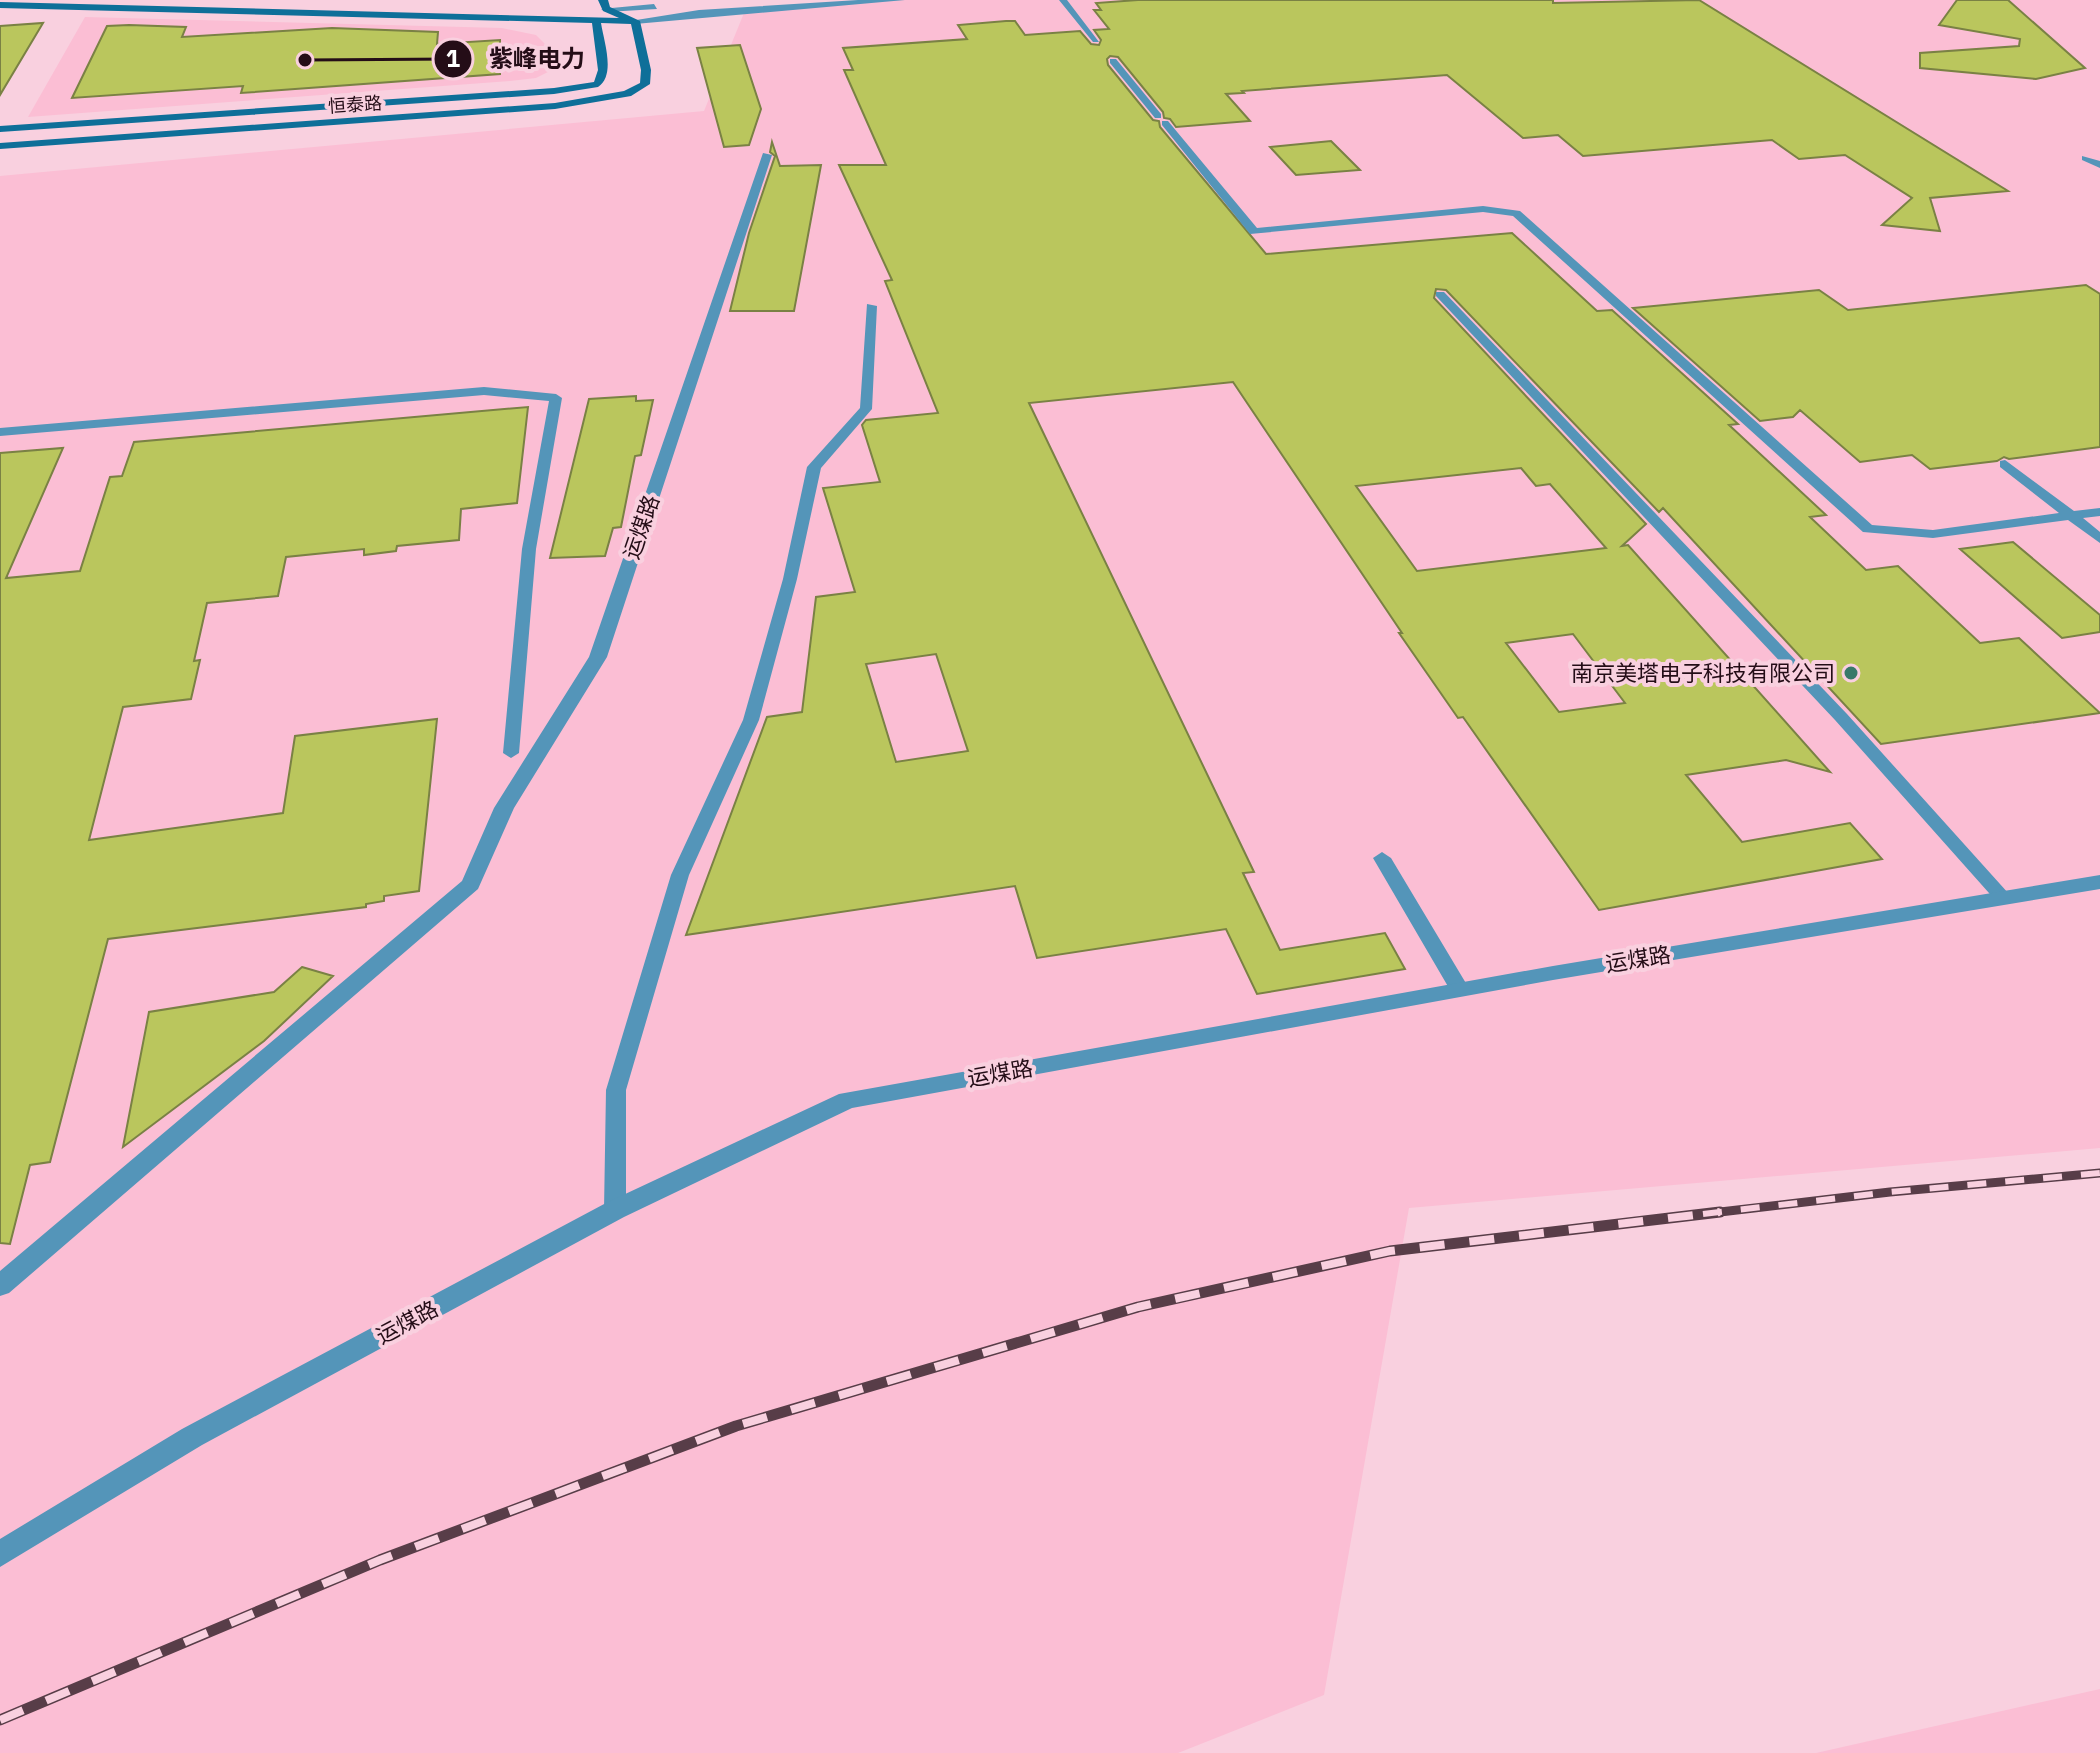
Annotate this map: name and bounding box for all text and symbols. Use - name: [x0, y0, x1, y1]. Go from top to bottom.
- callout: 紫峰电力: [433, 35, 601, 83]
- text: 1: [446, 42, 460, 74]
- text: 紫峰电力: [489, 42, 585, 74]
- street label: 恒泰路: [327, 91, 383, 118]
- street label: 运煤路: [616, 491, 665, 563]
- place label: 南京美塔电子科技有限公司: [1571, 658, 1835, 687]
- marker: 南京美塔电子科技有限公司: [1842, 664, 1860, 682]
- street label: 运煤路: [1603, 939, 1673, 978]
- street label: 运煤路: [965, 1052, 1035, 1093]
- street label: 运煤路: [371, 1293, 443, 1350]

